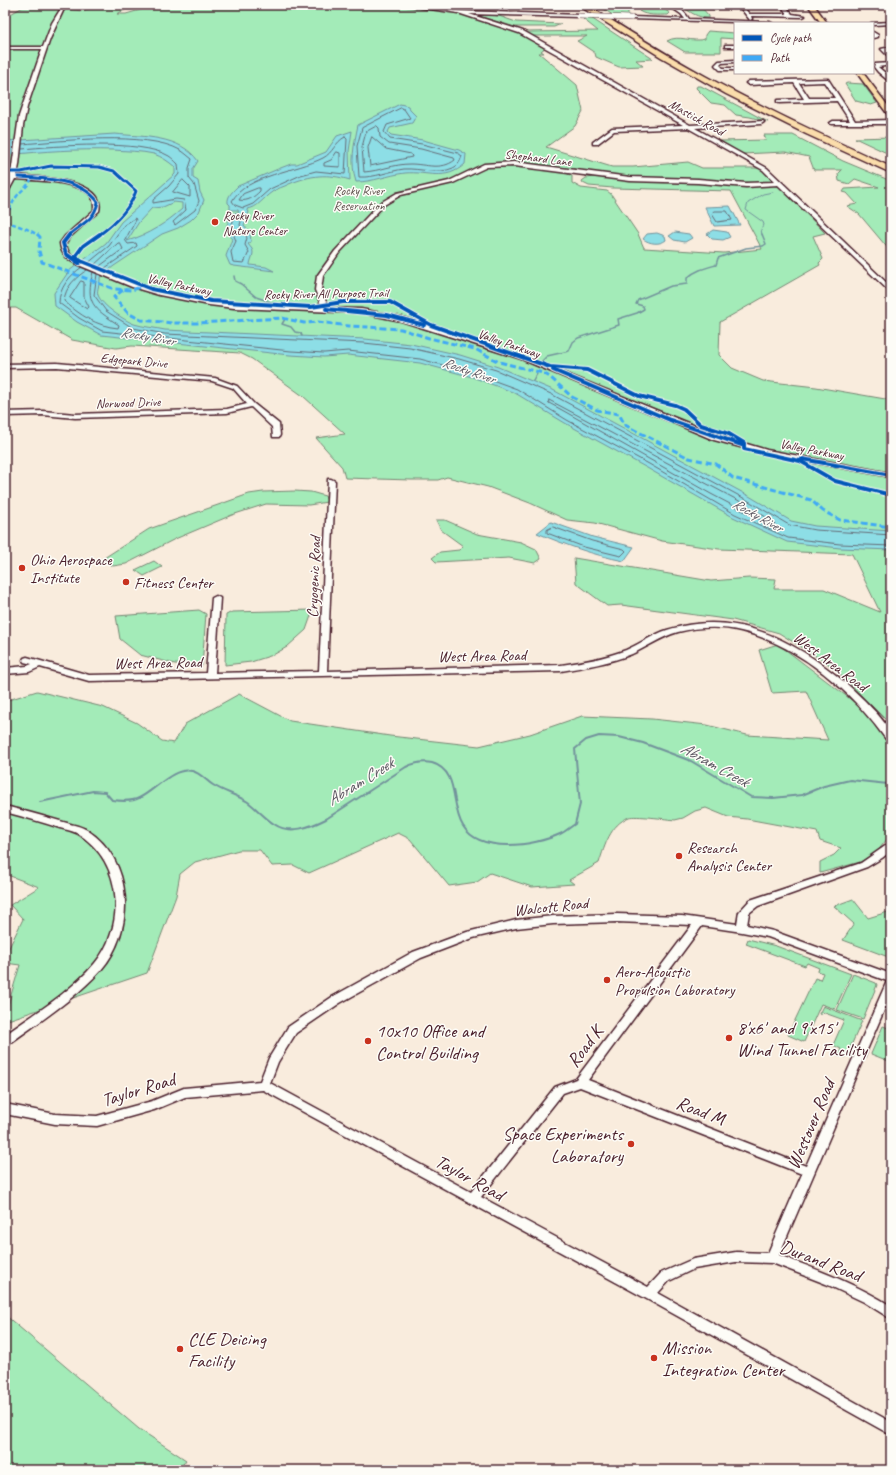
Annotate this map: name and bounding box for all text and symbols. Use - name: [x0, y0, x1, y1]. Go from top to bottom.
- legend: [734, 22, 874, 74]
- text: Cycle path: [770, 30, 812, 46]
- text: Path: [770, 50, 790, 66]
- street label: Mastick Road: [666, 96, 729, 141]
- street label: Shephard Lane: [504, 146, 573, 170]
- park label: Rocky River Reservation: [333, 183, 386, 214]
- place label: Rocky River Nature Center: [223, 208, 288, 239]
- marker: Rocky River Nature Center: [210, 217, 220, 227]
- street label: Valley Parkway: [146, 270, 213, 300]
- street label: Rocky River All Purpose Trail: [264, 285, 391, 303]
- water label: Rocky River: [120, 323, 178, 350]
- street label: Valley Parkway: [476, 326, 543, 363]
- street label: Edgepark Drive: [100, 350, 169, 372]
- water label: Rocky River: [440, 354, 499, 388]
- street label: Norwood Drive: [95, 394, 161, 412]
- street label: Valley Parkway: [779, 436, 846, 464]
- water label: Rocky River: [730, 495, 787, 537]
- street label: Cryogenic Road: [303, 533, 326, 618]
- place label: Ohio Aerospace Institute: [30, 550, 113, 588]
- marker: Ohio Aerospace Institute: [17, 563, 27, 573]
- place label: Fitness Center: [134, 573, 215, 593]
- marker: Fitness Center: [121, 577, 131, 587]
- street label: West Area Road: [789, 627, 874, 698]
- street label: West Area Road: [438, 645, 529, 667]
- street label: West Area Road: [114, 652, 205, 674]
- water label: Abram Creek: [677, 737, 755, 793]
- water label: Abram Creek: [323, 751, 400, 810]
- place label: Research Analysis Center: [687, 838, 772, 876]
- marker: Research Analysis Center: [674, 851, 684, 861]
- street label: Walcott Road: [513, 893, 592, 921]
- place label: Aero-Acoustic Propulsion Laboratory: [615, 962, 736, 1000]
- marker: Aero-Acoustic Propulsion Laboratory: [602, 975, 612, 985]
- place label: 8'x6' and 9'x15' Wind Tunnel Facility: [737, 1016, 869, 1062]
- street label: Road K: [561, 1018, 610, 1072]
- place label: 10x10 Office and Control Building: [376, 1019, 487, 1065]
- marker: 8'x6' and 9'x15' Wind Tunnel Facility: [724, 1033, 734, 1043]
- marker: 10x10 Office and Control Building: [363, 1036, 373, 1046]
- street label: Taylor Road: [99, 1066, 181, 1112]
- street label: Westover Road: [781, 1073, 842, 1173]
- street label: Road M: [673, 1091, 730, 1132]
- place label: Space Experiments Laboratory: [502, 1122, 625, 1168]
- marker: Space Experiments Laboratory: [626, 1139, 636, 1149]
- street label: Taylor Road: [431, 1149, 511, 1208]
- street label: Durand Road: [776, 1234, 868, 1289]
- place label: CLE Deicing Facility: [188, 1327, 267, 1373]
- place label: Mission Integration Center: [662, 1336, 786, 1382]
- marker: CLE Deicing Facility: [175, 1344, 185, 1354]
- marker: Mission Integration Center: [649, 1353, 659, 1363]

